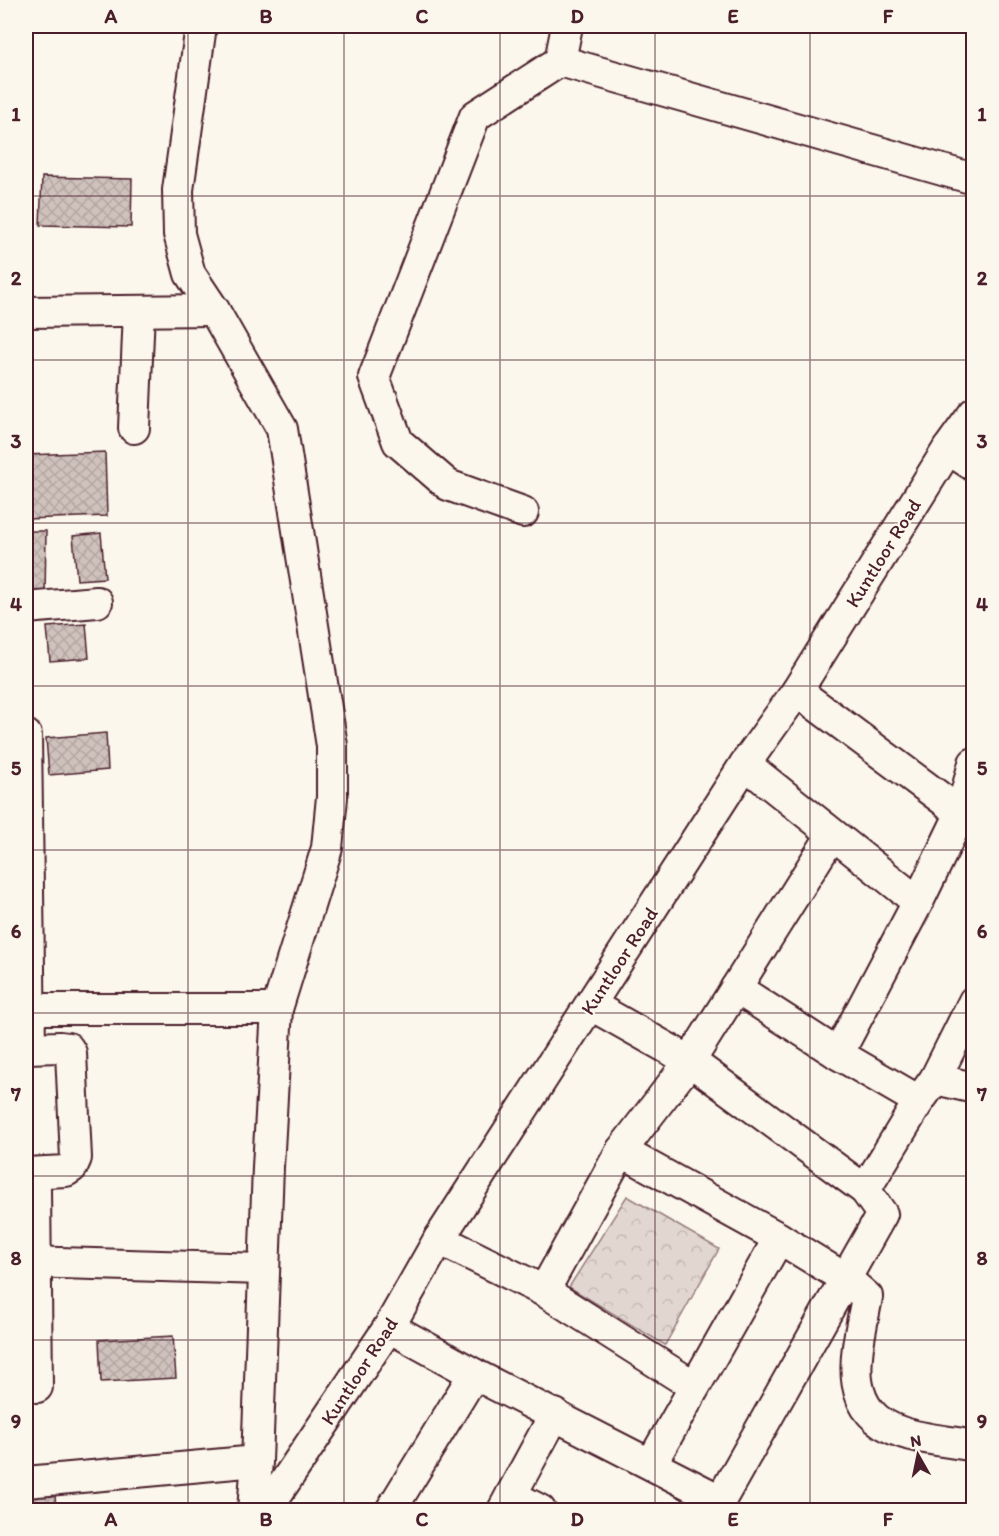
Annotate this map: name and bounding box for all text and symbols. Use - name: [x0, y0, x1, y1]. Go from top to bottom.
- text: A: [104, 4, 118, 28]
- text: B: [260, 4, 273, 28]
- text: C: [416, 4, 429, 28]
- text: D: [570, 4, 584, 28]
- text: E: [727, 4, 739, 28]
- text: F: [883, 4, 894, 28]
- text: 1: [11, 102, 21, 126]
- text: 1: [977, 102, 987, 126]
- text: 2: [11, 266, 22, 290]
- text: 2: [977, 266, 988, 290]
- text: 3: [11, 429, 22, 453]
- text: 3: [977, 429, 988, 453]
- street label: Kuntloor Road: [840, 494, 926, 612]
- text: 4: [10, 592, 22, 616]
- text: 4: [976, 592, 988, 616]
- text: 5: [11, 756, 22, 780]
- text: 5: [977, 756, 988, 780]
- street label: Kuntloor Road: [575, 902, 663, 1019]
- text: 6: [11, 919, 22, 943]
- text: 6: [977, 919, 988, 943]
- text: 7: [10, 1082, 21, 1106]
- text: 7: [976, 1082, 987, 1106]
- text: 8: [11, 1246, 22, 1270]
- text: 8: [977, 1246, 988, 1270]
- street label: Kuntloor Road: [315, 1312, 403, 1429]
- text: 9: [11, 1409, 21, 1433]
- text: 9: [977, 1409, 987, 1433]
- north arrow: [888, 1425, 948, 1485]
- text: N: [909, 1430, 923, 1451]
- text: A: [104, 1507, 118, 1531]
- text: B: [260, 1507, 273, 1531]
- text: C: [416, 1507, 429, 1531]
- text: D: [570, 1507, 584, 1531]
- text: E: [727, 1507, 739, 1531]
- text: F: [883, 1507, 894, 1531]

